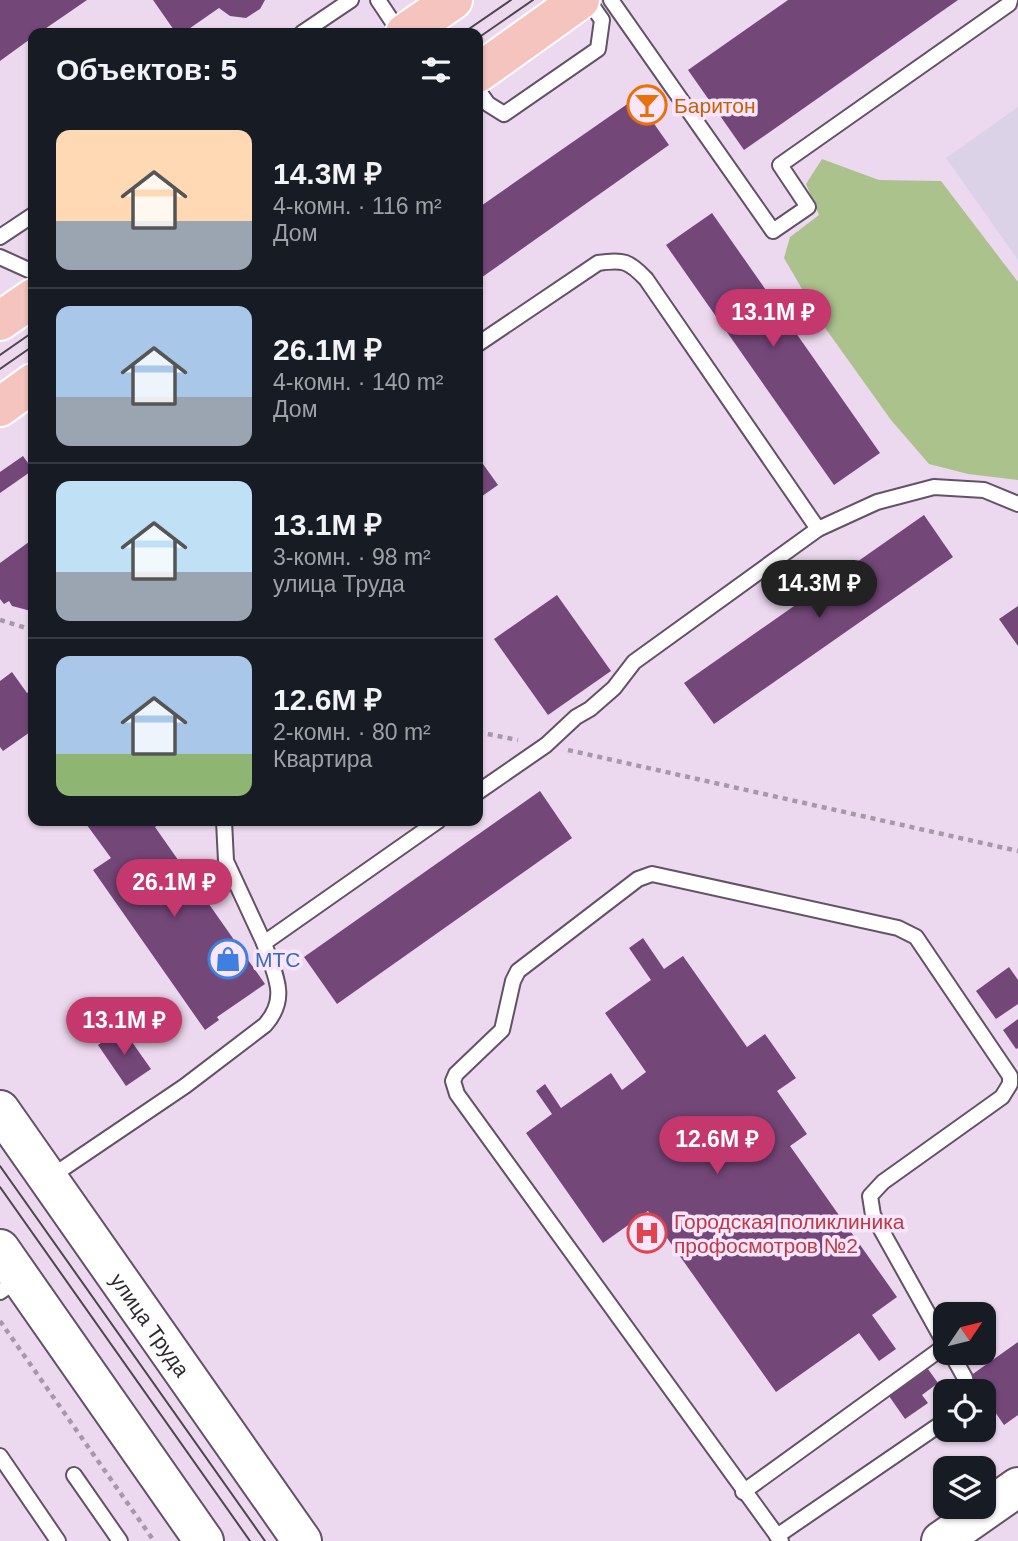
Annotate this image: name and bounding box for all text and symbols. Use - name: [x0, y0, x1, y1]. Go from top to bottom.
- icon: filters: [417, 51, 455, 89]
- text: Объектов: 5: [56, 53, 237, 86]
- bar icon: Баритон: [626, 84, 668, 126]
- place label: Баритон: [674, 94, 756, 117]
- text: 14.3M ₽: [273, 157, 382, 190]
- icon: home: [112, 158, 196, 242]
- text: 4-комн. · 116 m²: [273, 193, 442, 219]
- text: Дом: [273, 220, 317, 246]
- pin: 13.1M ₽: [708, 290, 838, 349]
- text: 13.1M ₽: [731, 299, 815, 325]
- text: 26.1M ₽: [273, 333, 382, 366]
- icon: home: [112, 334, 196, 418]
- text: 4-комн. · 140 m²: [273, 369, 444, 395]
- text: Дом: [273, 396, 317, 422]
- text: 13.1M ₽: [273, 508, 382, 541]
- icon: home: [112, 509, 196, 593]
- text: 3-комн. · 98 m²: [273, 544, 431, 570]
- pin: 14.3M ₽: [754, 560, 884, 620]
- text: 14.3M ₽: [777, 570, 861, 596]
- text: улица Труда: [273, 571, 405, 597]
- text: 12.6M ₽: [273, 683, 382, 716]
- icon: home: [112, 684, 196, 768]
- text: 2-комн. · 80 m²: [273, 719, 431, 745]
- text: Квартира: [273, 746, 372, 772]
- pin: 26.1M ₽: [109, 860, 239, 919]
- text: 26.1M ₽: [132, 869, 216, 895]
- shop icon: МТС: [207, 938, 249, 980]
- place label: МТС: [255, 948, 301, 971]
- pin: 13.1M ₽: [59, 998, 189, 1057]
- text: 13.1M ₽: [82, 1007, 166, 1033]
- pin: 12.6M ₽: [652, 1116, 782, 1176]
- text: 12.6M ₽: [675, 1126, 759, 1152]
- place label: Городская поликлиника профосмотров №2: [674, 1210, 905, 1257]
- hospital icon: Городская поликлиника профосмотров №2: [626, 1212, 668, 1254]
- street label: улица Труда: [106, 1269, 195, 1381]
- north arrow: [933, 1302, 996, 1365]
- map controls: [933, 1302, 996, 1519]
- button: locate: [933, 1379, 996, 1442]
- button: layers: [933, 1456, 996, 1519]

